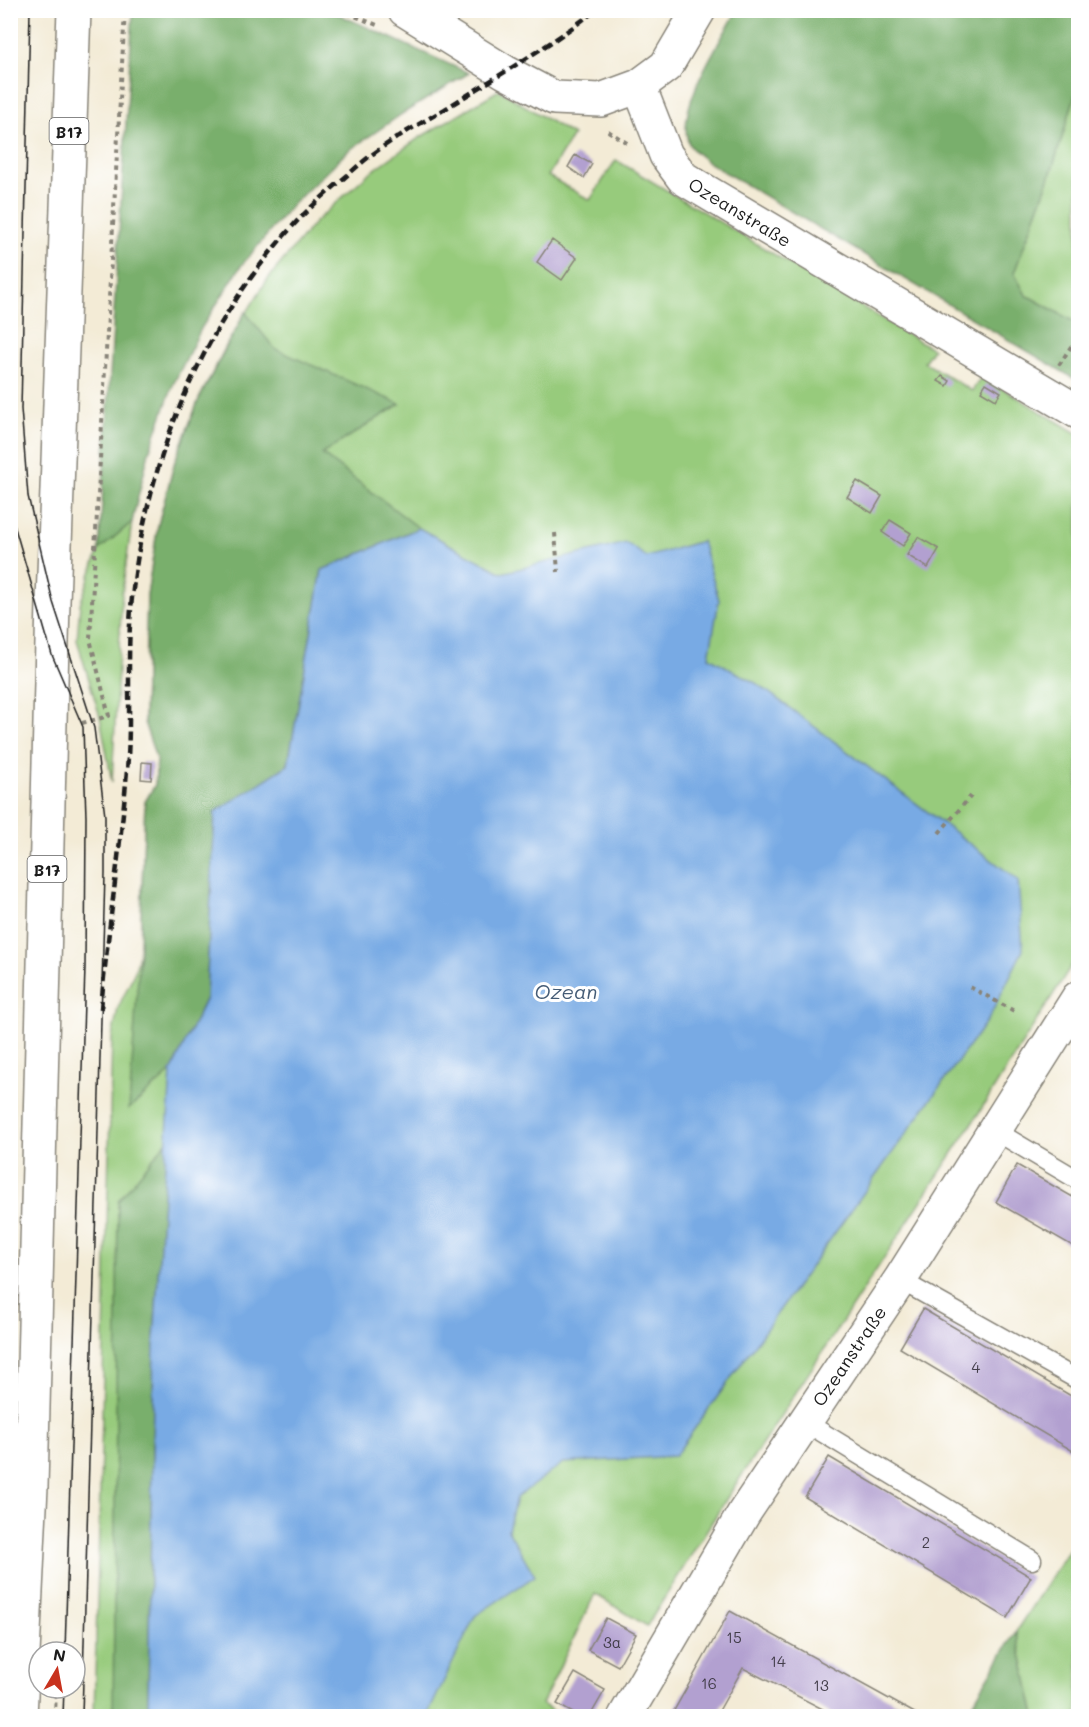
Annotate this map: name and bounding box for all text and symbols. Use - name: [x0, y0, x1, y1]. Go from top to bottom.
- road number: B17: [50, 118, 88, 144]
- street label: Ozeanstraße: [684, 172, 796, 252]
- road number: B17: [28, 856, 66, 882]
- water label: Ozean: [535, 978, 597, 1004]
- street label: Ozeanstraße: [807, 1301, 891, 1411]
- house number: 4: [972, 1357, 981, 1377]
- house number: 2: [922, 1532, 930, 1552]
- house number: 15: [726, 1627, 742, 1647]
- house number: 3a: [603, 1632, 621, 1652]
- north arrow: [27, 1640, 87, 1700]
- text: N: [52, 1643, 68, 1666]
- house number: 14: [770, 1651, 786, 1671]
- house number: 16: [701, 1673, 717, 1693]
- house number: 13: [813, 1675, 829, 1695]

